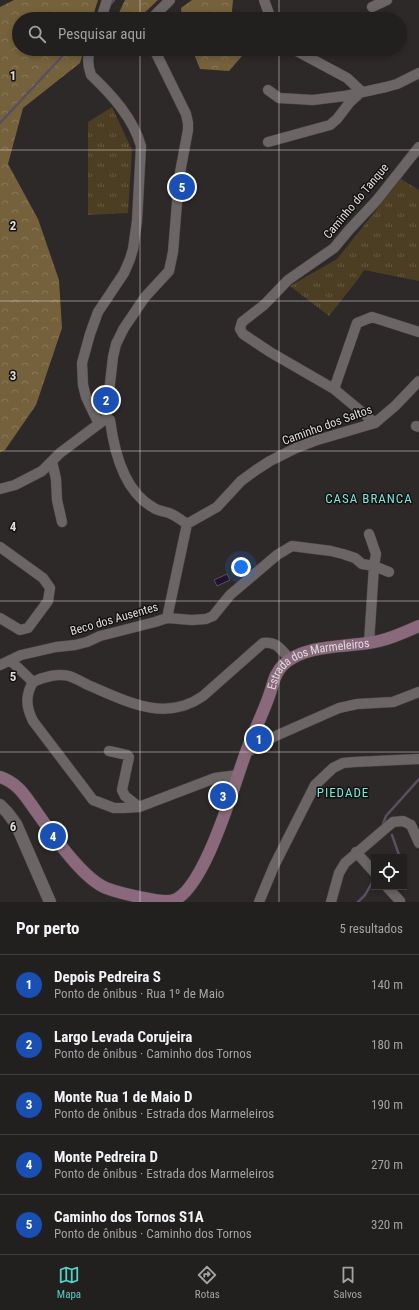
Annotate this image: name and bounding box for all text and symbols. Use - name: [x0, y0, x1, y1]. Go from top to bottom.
- search box: [12, 12, 407, 56]
- icon: search: [26, 23, 48, 45]
- text: Pesquisar aqui: [58, 25, 146, 43]
- text: 1: [10, 68, 16, 83]
- street label: Caminho do Tanque: [320, 160, 392, 241]
- pin: 5: [169, 172, 195, 202]
- text: 2: [10, 218, 17, 233]
- text: 3: [10, 368, 16, 383]
- pin: 2: [93, 385, 119, 415]
- street label: Caminho dos Saltos: [280, 402, 374, 448]
- district label: CASA BRANCA: [325, 491, 413, 506]
- text: 4: [10, 519, 17, 534]
- your location: [231, 557, 251, 577]
- street label: Beco dos Ausentes: [68, 600, 160, 638]
- street label: Estrada dos Marmeleiros: [264, 636, 370, 691]
- text: 5: [10, 669, 17, 684]
- pin: 1: [246, 724, 272, 754]
- pin: 3: [210, 781, 236, 811]
- district label: PIEDADE: [317, 785, 369, 800]
- text: 6: [10, 819, 17, 834]
- pin: 4: [40, 821, 66, 851]
- map controls: [371, 854, 407, 890]
- button: locate: [371, 854, 407, 890]
- text: Por perto: [16, 918, 80, 938]
- text: 5 resultados: [339, 921, 403, 936]
- text: Depois Pedreira S: [54, 968, 161, 986]
- text: 1: [26, 977, 32, 992]
- text: 140 m: [371, 977, 403, 992]
- text: Ponto de ônibus · Rua 1º de Maio: [54, 986, 224, 1001]
- text: Largo Levada Corujeira: [54, 1028, 192, 1046]
- text: 2: [26, 1037, 32, 1052]
- text: 180 m: [371, 1037, 403, 1052]
- text: Ponto de ônibus · Caminho dos Tornos: [54, 1046, 252, 1061]
- text: Monte Rua 1 de Maio D: [54, 1088, 192, 1106]
- text: 3: [26, 1097, 32, 1112]
- text: 190 m: [371, 1097, 403, 1112]
- text: Ponto de ônibus · Estrada dos Marmeleiros: [54, 1106, 274, 1121]
- text: Monte Pedreira D: [54, 1148, 158, 1166]
- text: 4: [26, 1157, 32, 1172]
- text: 270 m: [371, 1157, 403, 1172]
- text: Ponto de ônibus · Estrada dos Marmeleiros: [54, 1166, 274, 1181]
- text: Caminho dos Tornos S1A: [54, 1208, 204, 1226]
- text: 5: [26, 1217, 32, 1232]
- text: 320 m: [371, 1217, 403, 1232]
- text: Ponto de ônibus · Caminho dos Tornos: [54, 1226, 252, 1241]
- tab: Mapa: [57, 1264, 81, 1301]
- tab: Rotas: [195, 1264, 220, 1301]
- tab: Salvos: [333, 1264, 362, 1301]

